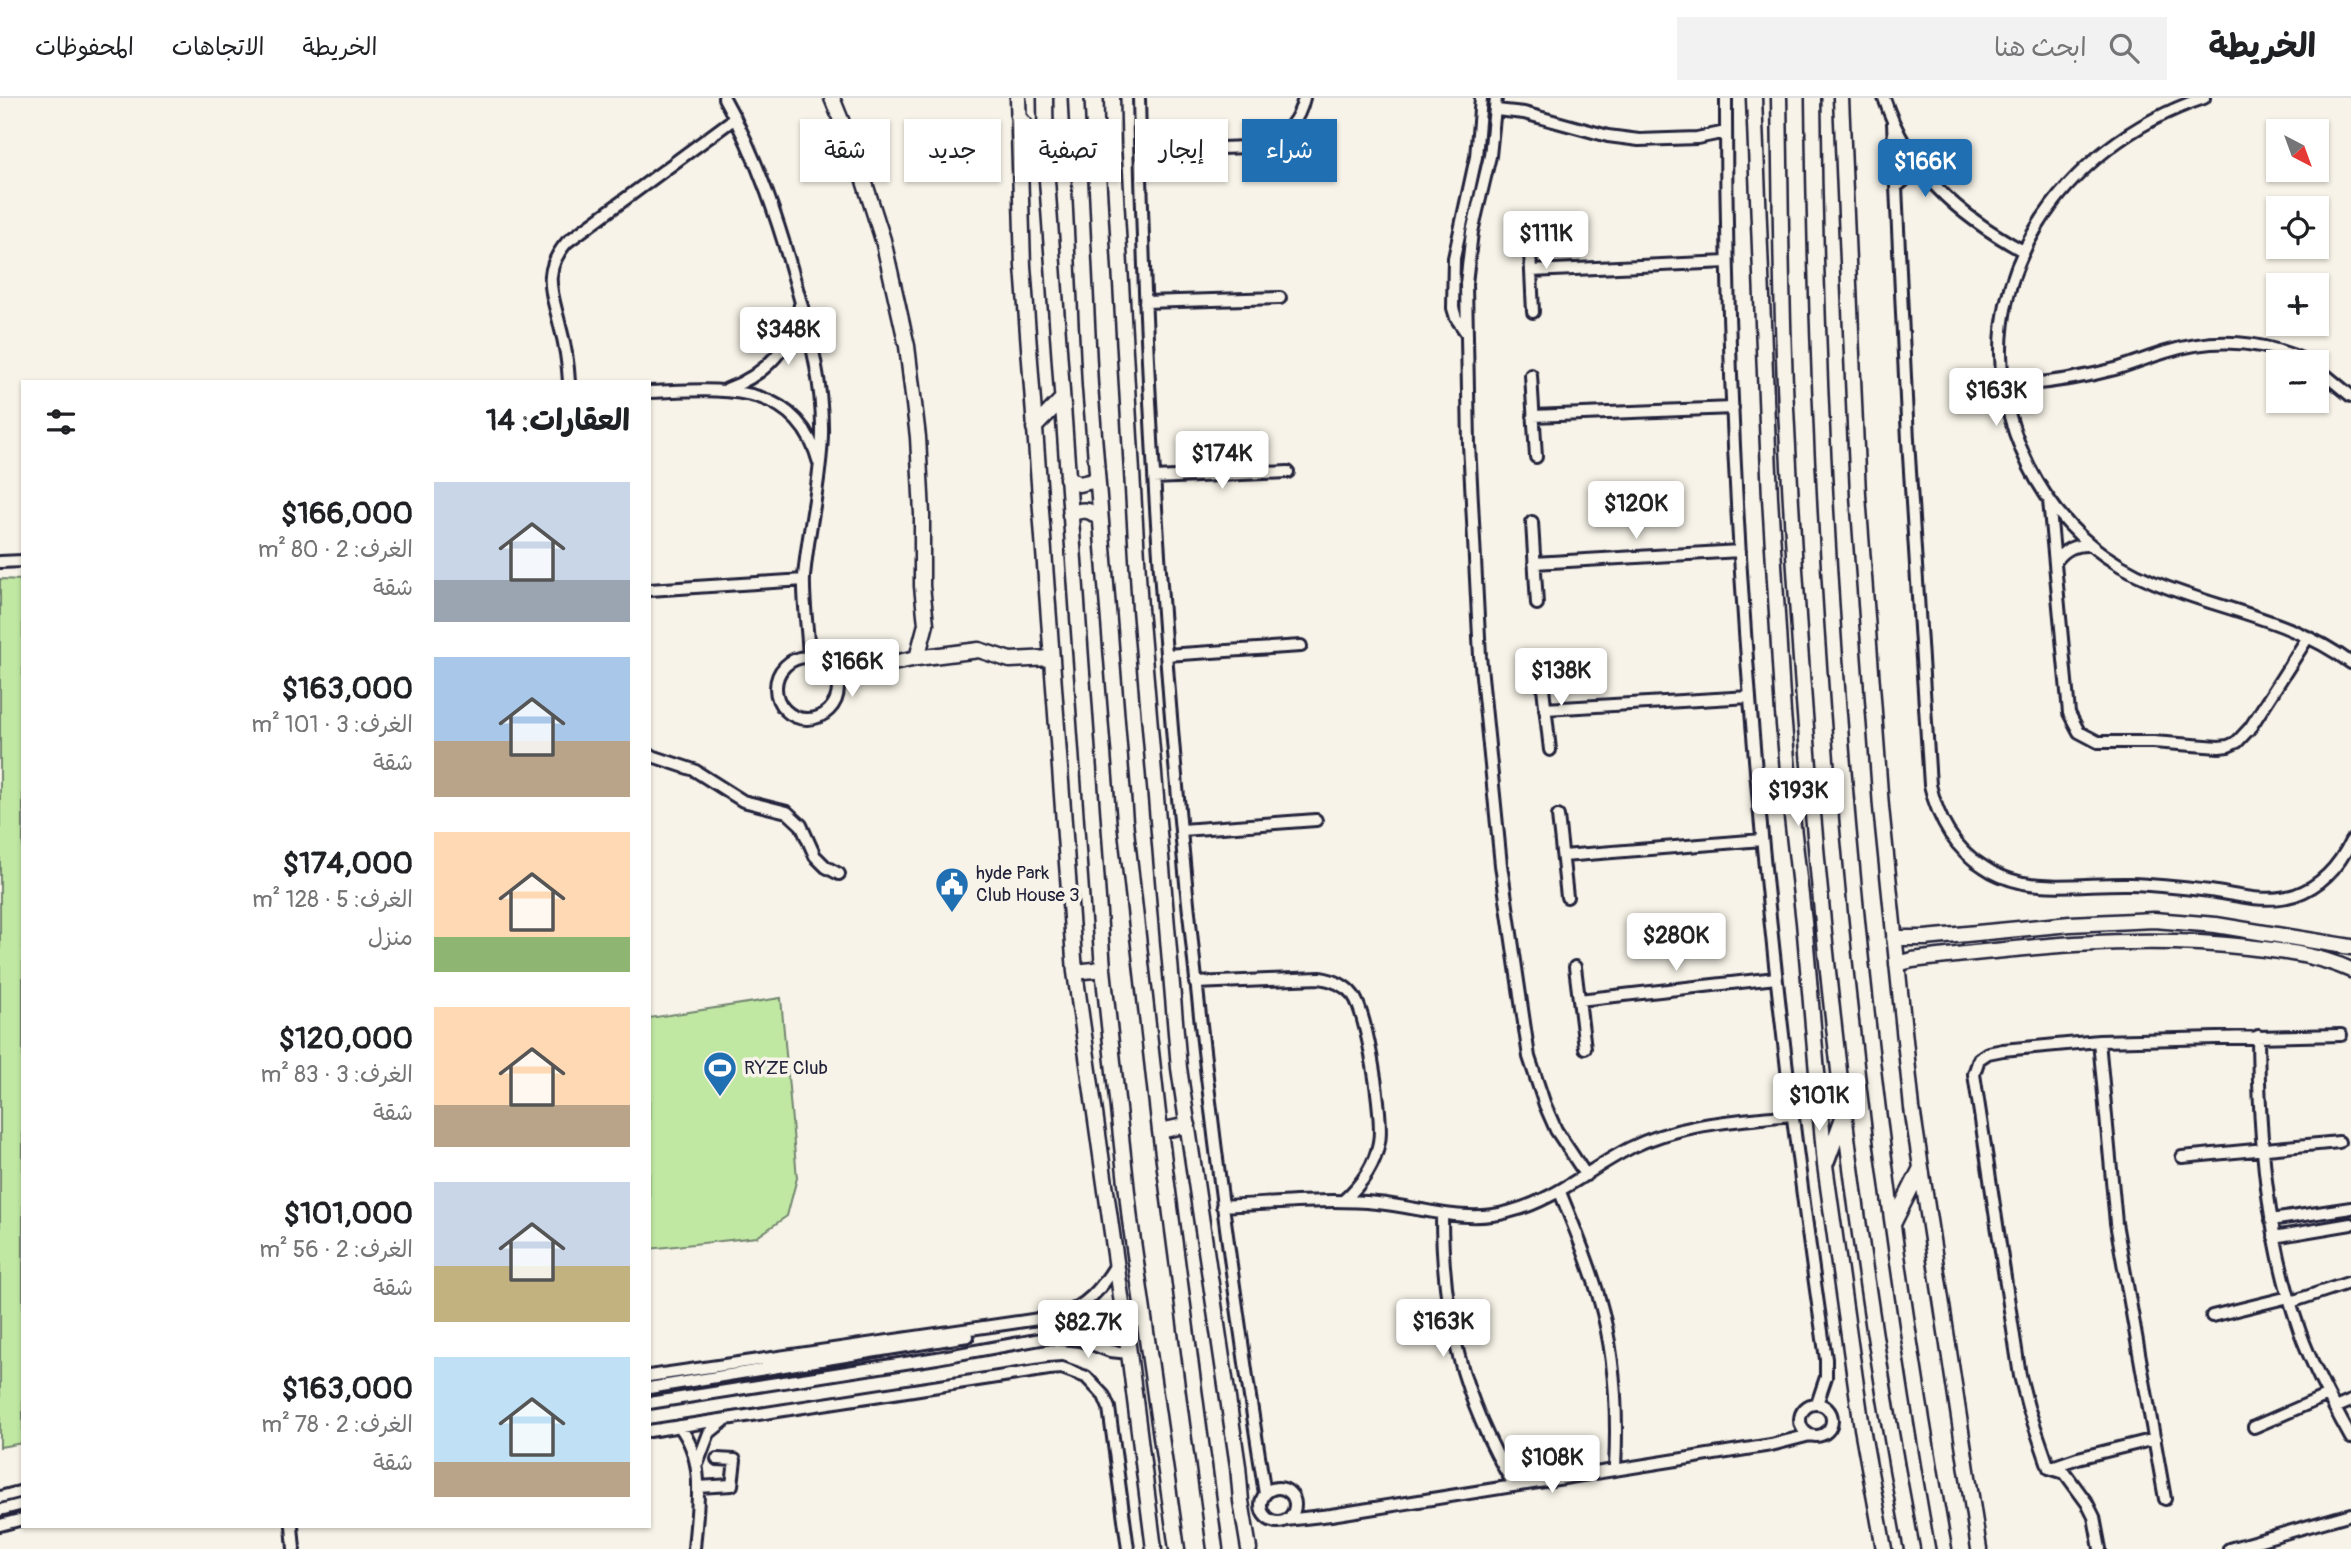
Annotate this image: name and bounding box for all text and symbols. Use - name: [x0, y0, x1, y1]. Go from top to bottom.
- search box: [1677, 17, 2167, 80]
- text: الخريطة: [2209, 26, 2316, 67]
- icon: search: [2105, 29, 2143, 67]
- text: ابحث هنا: [1994, 32, 2087, 64]
- text: المحفوظات: [35, 33, 134, 62]
- text: الاتجاهات: [172, 33, 265, 62]
- text: الخريطة: [303, 33, 377, 62]
- chip: شقة: [800, 119, 890, 182]
- chip: جديد: [904, 119, 1001, 182]
- chip: تصفية: [1015, 119, 1121, 182]
- chip: إيجار: [1135, 119, 1228, 182]
- chip: شراء: [1242, 119, 1337, 182]
- north arrow: [2266, 119, 2329, 182]
- map controls: [2266, 119, 2329, 413]
- pin: $166K: [1876, 140, 1974, 199]
- text: $166K: [1894, 147, 1956, 176]
- button: locate: [2266, 196, 2329, 259]
- pin: $111K: [1497, 212, 1595, 271]
- text: $111K: [1519, 219, 1573, 248]
- button: +: [2266, 273, 2329, 336]
- pin: $348K: [739, 308, 837, 367]
- text: $348K: [756, 315, 820, 344]
- button: −: [2266, 350, 2329, 413]
- pin: $163K: [1947, 368, 2045, 428]
- text: $163K: [1965, 376, 2027, 405]
- text: العقارات: 14: [486, 402, 630, 439]
- icon: filters: [42, 403, 80, 441]
- pin: $174K: [1173, 432, 1271, 491]
- text: $174K: [1192, 439, 1252, 468]
- pin: $120K: [1587, 482, 1685, 541]
- text: $120K: [1604, 489, 1668, 518]
- text: $166,000: [281, 495, 413, 532]
- icon: home: [490, 510, 574, 594]
- text: الغرف: 2 · 80 m²: [258, 535, 413, 564]
- text: شقة: [373, 573, 413, 602]
- pin: $166K: [803, 640, 901, 699]
- text: $166K: [821, 647, 883, 676]
- pin: $138K: [1512, 648, 1610, 708]
- text: $138K: [1531, 656, 1591, 685]
- text: $163,000: [282, 670, 413, 707]
- icon: home: [490, 685, 574, 769]
- text: الغرف: 3 · 101 m²: [252, 710, 413, 739]
- text: شقة: [373, 748, 413, 777]
- pin: $193K: [1749, 768, 1847, 828]
- text: $193K: [1768, 776, 1828, 805]
- text: $174,000: [283, 845, 413, 882]
- icon: home: [490, 860, 574, 944]
- place label: hyde Park Club House 3: [976, 861, 1080, 907]
- public building icon: hyde Park Club House 3: [933, 865, 971, 914]
- text: الغرف: 5 · 128 m²: [252, 885, 413, 914]
- pin: $280K: [1627, 914, 1725, 973]
- text: $280K: [1643, 921, 1709, 950]
- text: منزل: [368, 923, 413, 952]
- text: $120,000: [279, 1020, 413, 1057]
- icon: home: [490, 1035, 574, 1119]
- sports icon: RYZE Club: [701, 1049, 739, 1098]
- place label: RYZE Club: [744, 1056, 828, 1080]
- text: الغرف: 3 · 83 m²: [261, 1060, 413, 1089]
- pin: $101K: [1770, 1074, 1868, 1133]
- text: $101K: [1789, 1081, 1849, 1110]
- text: شقة: [373, 1098, 413, 1127]
- text: $101,000: [284, 1195, 413, 1232]
- icon: home: [490, 1210, 574, 1294]
- text: الغرف: 2 · 56 m²: [259, 1235, 413, 1264]
- text: شقة: [373, 1273, 413, 1302]
- pin: $82.7K: [1031, 1300, 1145, 1360]
- pin: $163K: [1394, 1300, 1492, 1359]
- text: $163K: [1412, 1307, 1474, 1336]
- text: $82.7K: [1054, 1308, 1122, 1337]
- text: $163,000: [282, 1370, 413, 1407]
- icon: home: [490, 1385, 574, 1469]
- text: الغرف: 2 · 78 m²: [261, 1410, 413, 1439]
- pin: $108K: [1503, 1436, 1601, 1495]
- text: $108K: [1521, 1443, 1583, 1472]
- text: شقة: [373, 1448, 413, 1477]

